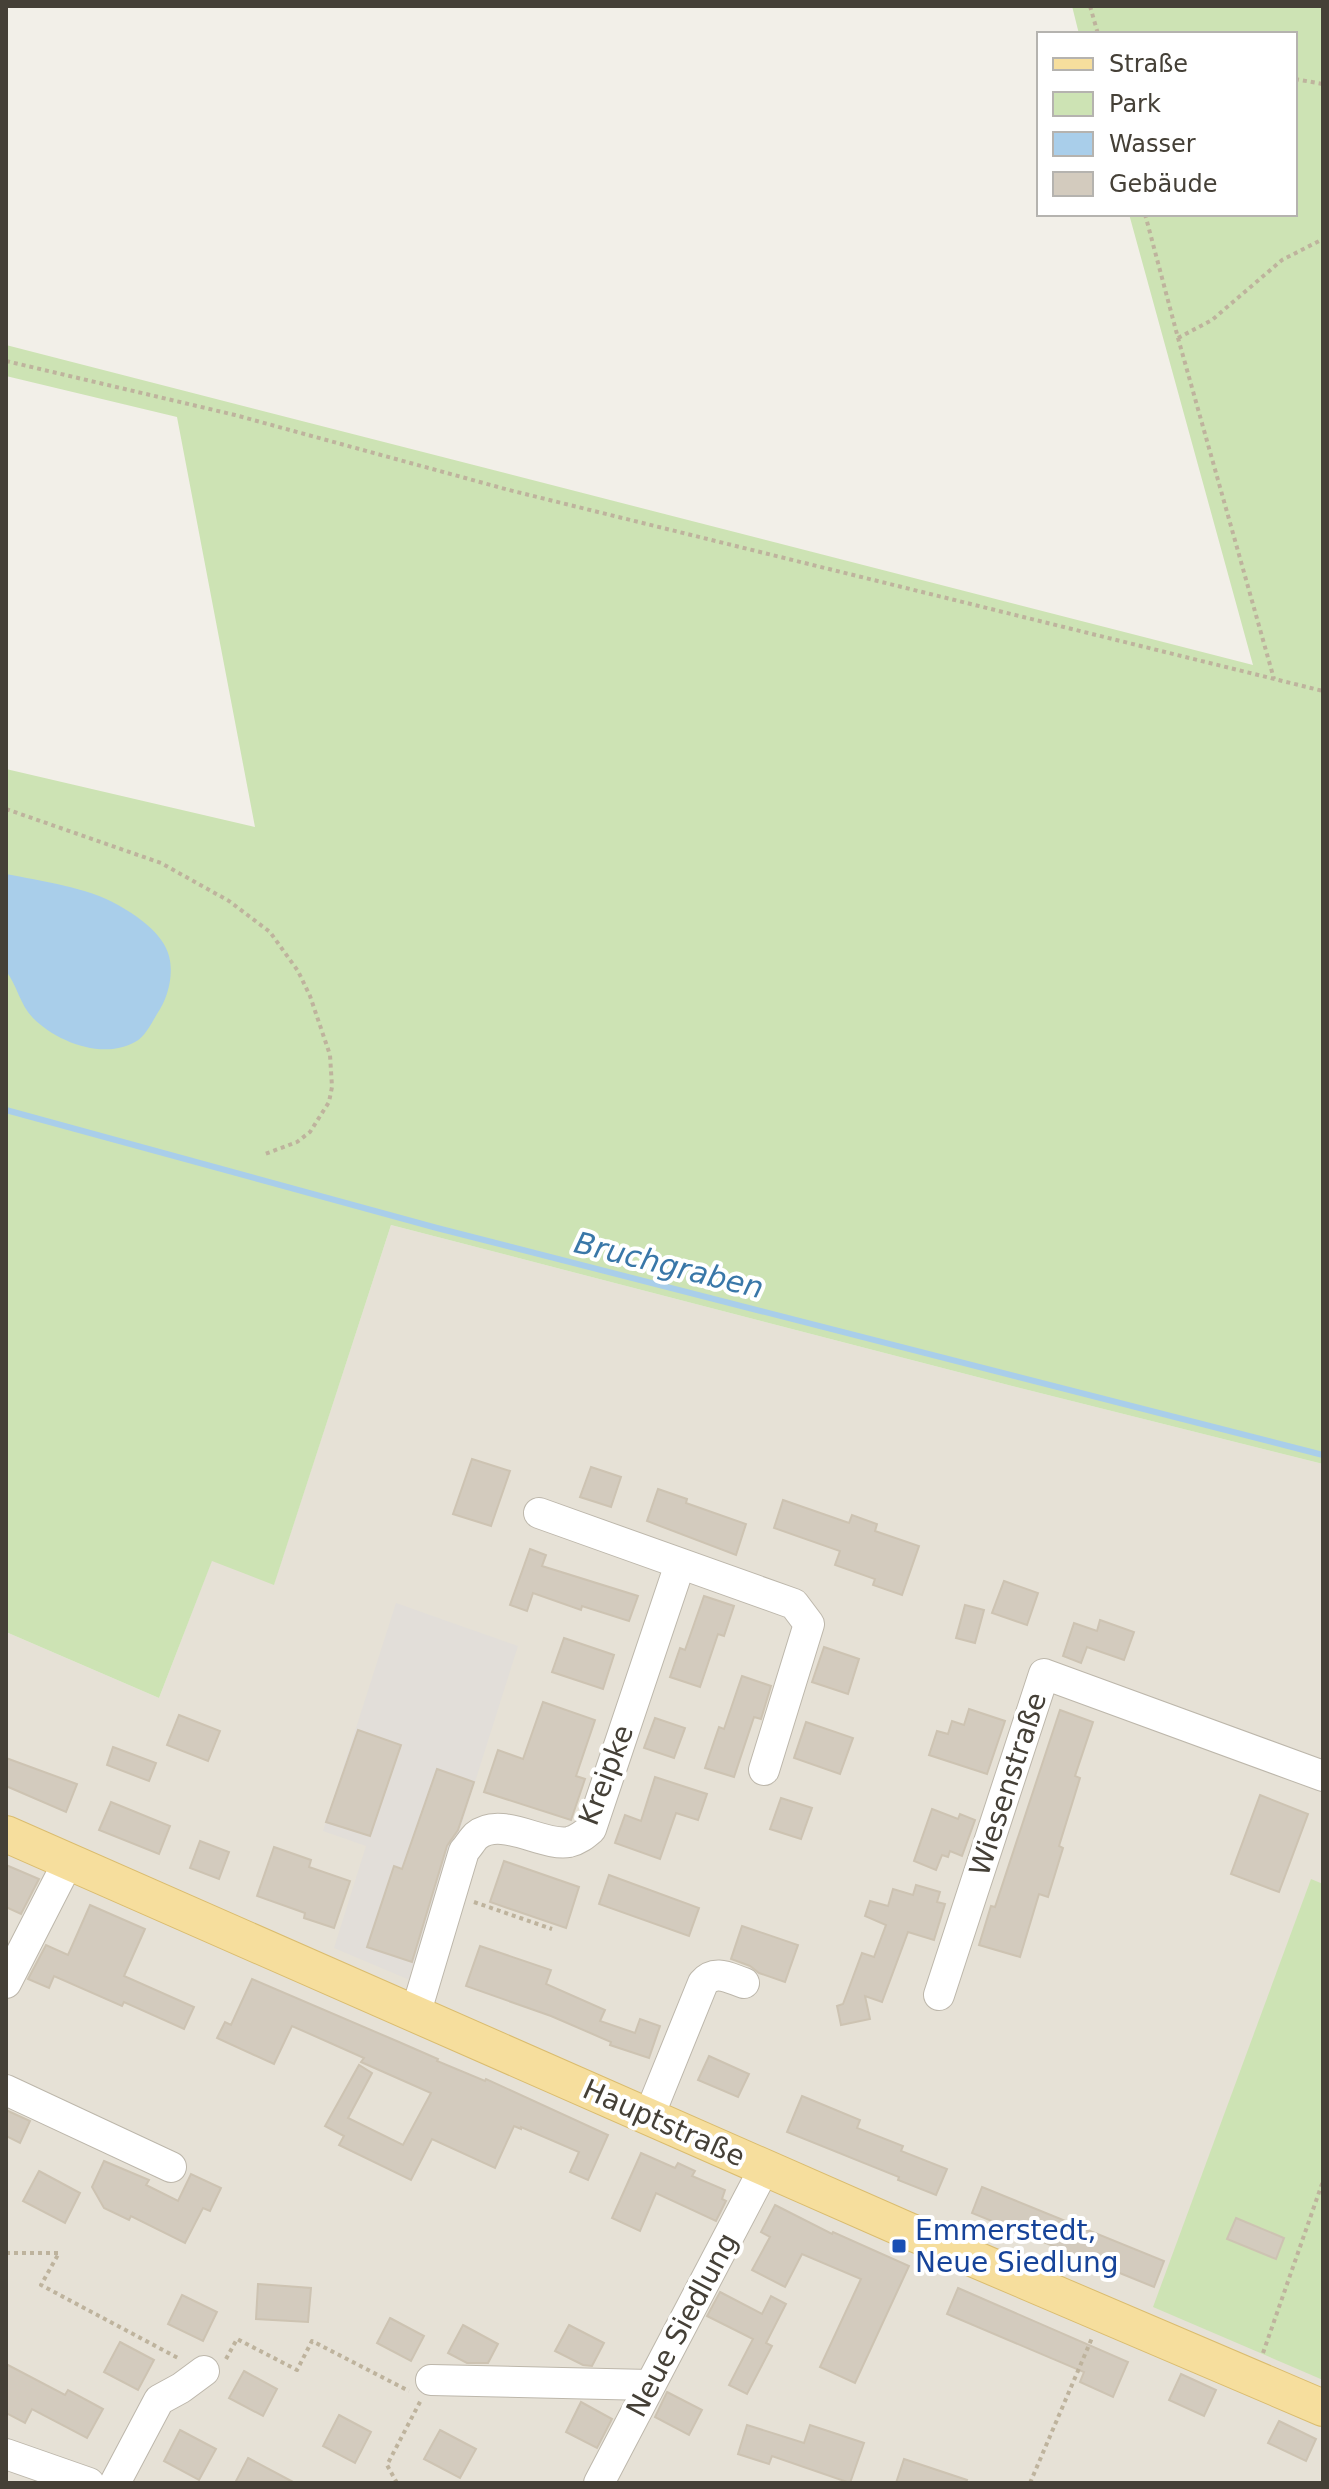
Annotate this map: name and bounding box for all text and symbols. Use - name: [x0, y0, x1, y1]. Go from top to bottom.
- legend: [1037, 32, 1297, 216]
- text: Straße: [1109, 50, 1188, 78]
- text: Park: [1109, 90, 1161, 118]
- text: Wasser: [1109, 130, 1196, 158]
- text: Gebäude: [1109, 170, 1218, 198]
- water label: Bruchgraben: [571, 1225, 767, 1305]
- street label: Wiesenstraße: [963, 1688, 1053, 1880]
- street label: Kreipke: [572, 1720, 640, 1830]
- street label: Hauptstraße: [578, 2073, 750, 2173]
- place label: Emmerstedt, Neue Siedlung: [915, 2214, 1119, 2279]
- street label: Neue Siedlung: [620, 2227, 744, 2423]
- marker: Emmerstedt, Neue Siedlung: [890, 2237, 908, 2255]

